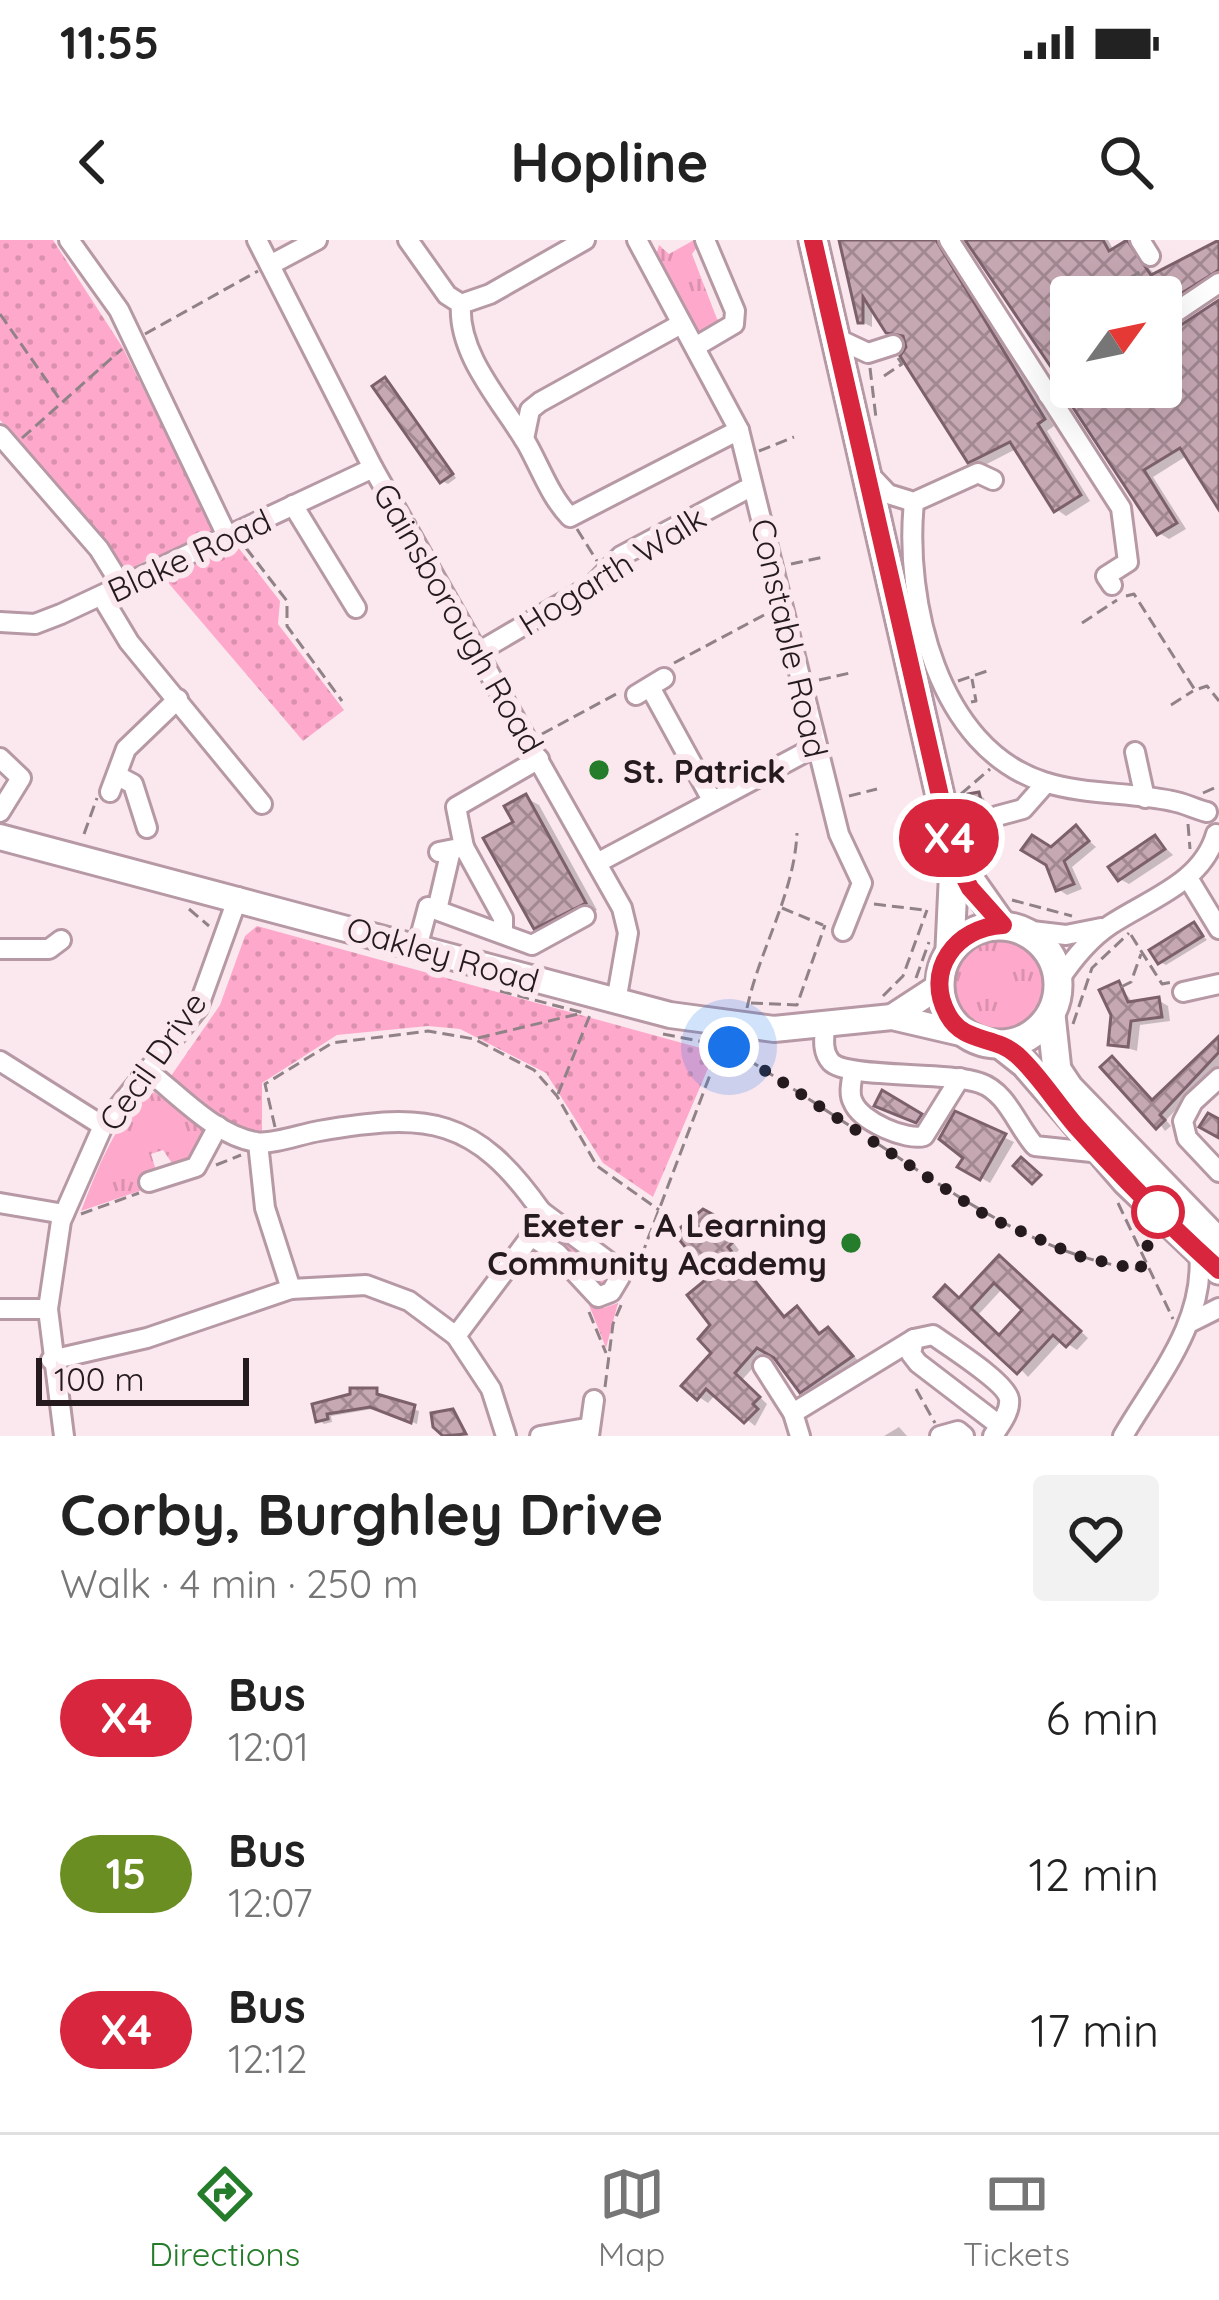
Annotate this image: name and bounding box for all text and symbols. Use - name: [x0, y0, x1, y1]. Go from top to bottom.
- text: 11:55: [60, 14, 159, 70]
- text: Hopline: [511, 128, 708, 196]
- icon: back: [60, 129, 126, 195]
- icon: search: [1093, 129, 1159, 195]
- north arrow: [1050, 276, 1182, 408]
- map controls: [1050, 276, 1182, 408]
- street label: Gainsborough Road: [365, 475, 553, 761]
- street label: Hogarth Walk: [511, 496, 713, 644]
- street label: Blake Road: [101, 499, 277, 611]
- street label: Constable Road: [743, 515, 837, 761]
- place label: St. Patrick: [623, 750, 786, 791]
- marker: St. Patrick: [586, 757, 612, 783]
- line badge: X4: [895, 799, 1003, 877]
- text: X4: [923, 811, 975, 864]
- street label: Oakley Road: [342, 907, 544, 1001]
- street label: Cecil Drive: [89, 984, 215, 1138]
- your location: [699, 1017, 759, 1077]
- unlabelled marker: [1133, 1187, 1183, 1237]
- place label: Exeter - A Learning Community Academy: [487, 1204, 827, 1283]
- marker: Exeter - A Learning Community Academy: [838, 1230, 864, 1256]
- scale bar: [36, 1352, 249, 1405]
- text: 100 m: [54, 1358, 145, 1399]
- button: heart: [1033, 1475, 1159, 1601]
- text: Corby, Burghley Drive: [60, 1478, 663, 1549]
- text: Walk · 4 min · 250 m: [60, 1559, 419, 1608]
- text: Bus: [228, 1666, 306, 1722]
- text: 6 min: [1046, 1690, 1159, 1746]
- text: X4: [100, 1691, 152, 1744]
- text: 12:01: [228, 1722, 309, 1771]
- text: Bus: [228, 1822, 306, 1878]
- text: 12 min: [1028, 1846, 1159, 1902]
- text: 15: [106, 1847, 146, 1900]
- text: 12:07: [228, 1878, 312, 1927]
- text: Bus: [228, 1978, 306, 2034]
- text: 17 min: [1030, 2002, 1159, 2058]
- text: X4: [100, 2003, 152, 2056]
- text: 12:12: [228, 2034, 307, 2083]
- tab: Directions: [149, 2161, 300, 2274]
- tab: Map: [598, 2161, 665, 2274]
- tab: Tickets: [963, 2161, 1070, 2274]

